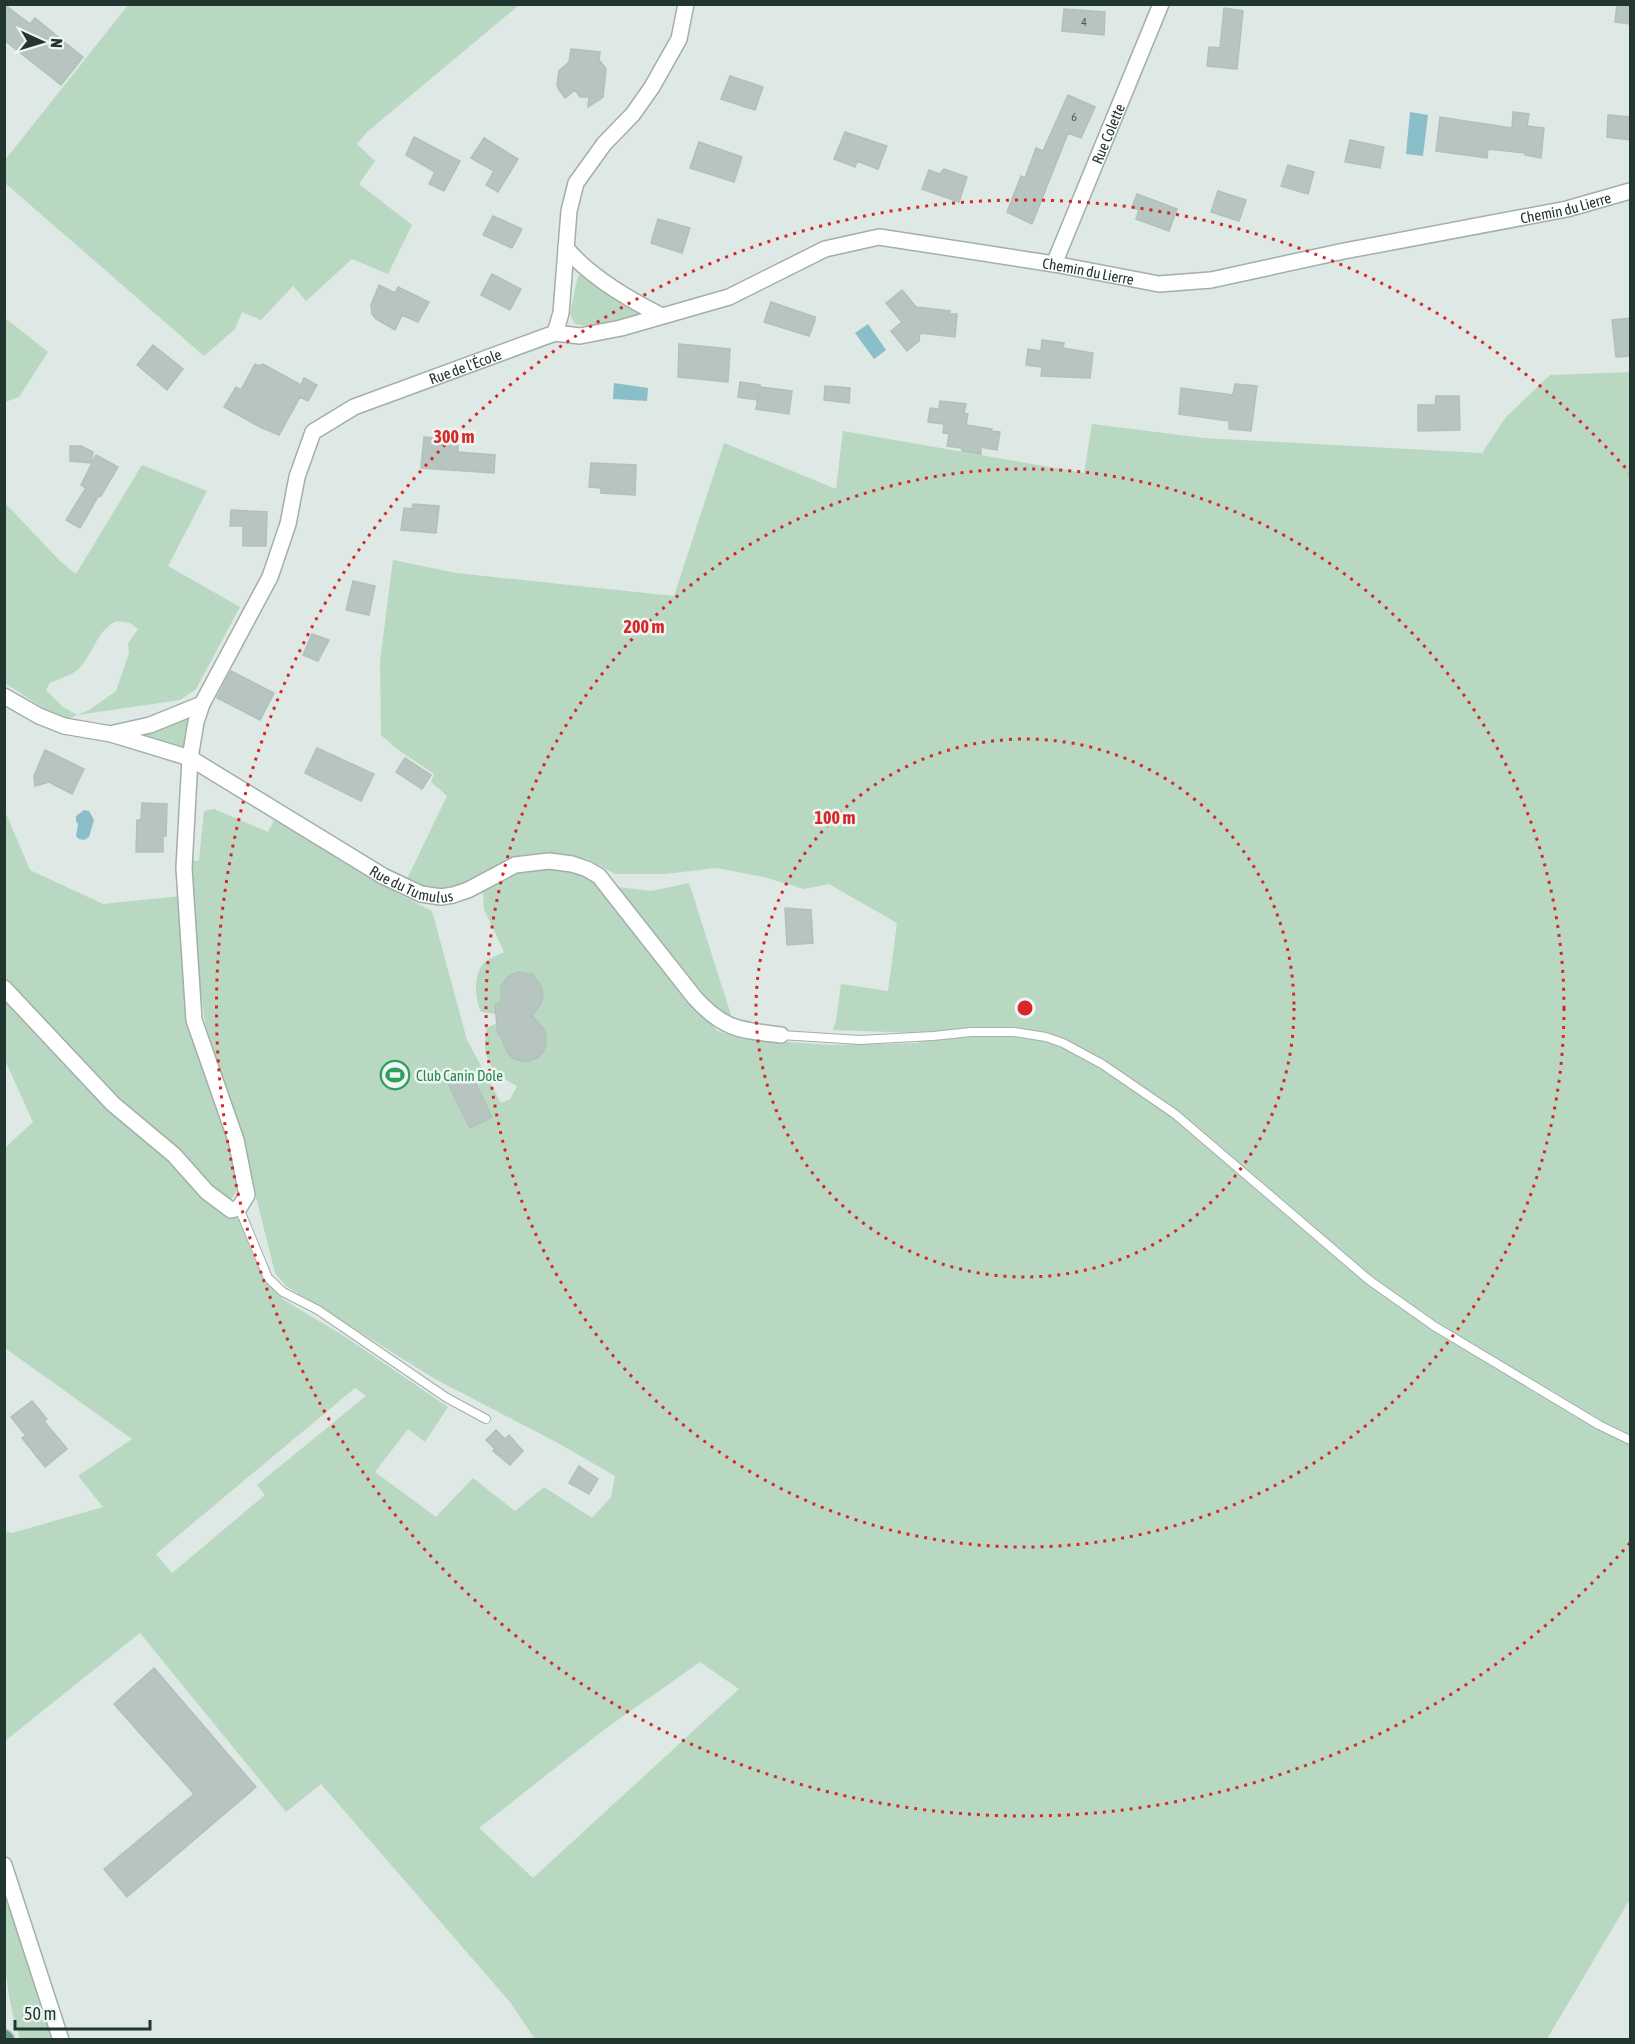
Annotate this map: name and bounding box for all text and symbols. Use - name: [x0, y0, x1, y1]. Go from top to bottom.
- north arrow: [12, 12, 72, 72]
- house number: 4: [1081, 15, 1087, 29]
- text: N: [48, 38, 66, 48]
- street label: Rue Colette: [1088, 101, 1128, 166]
- house number: 6: [1071, 110, 1077, 124]
- street label: Chemin du Lierre: [1519, 188, 1613, 226]
- street label: Chemin du Lierre: [1041, 254, 1136, 288]
- street label: Rue de l'École: [427, 345, 504, 387]
- text: 300 m: [434, 426, 474, 447]
- text: 200 m: [624, 616, 664, 637]
- text: 100 m: [815, 807, 855, 828]
- street label: Rue du Tumulus: [367, 862, 454, 905]
- centre of rings: [1015, 998, 1035, 1018]
- sports icon: Club Canin Dole: [379, 1059, 411, 1091]
- place label: Club Canin Dole: [416, 1067, 503, 1084]
- scale bar: [15, 1993, 150, 2031]
- text: 50 m: [24, 2003, 56, 2024]

